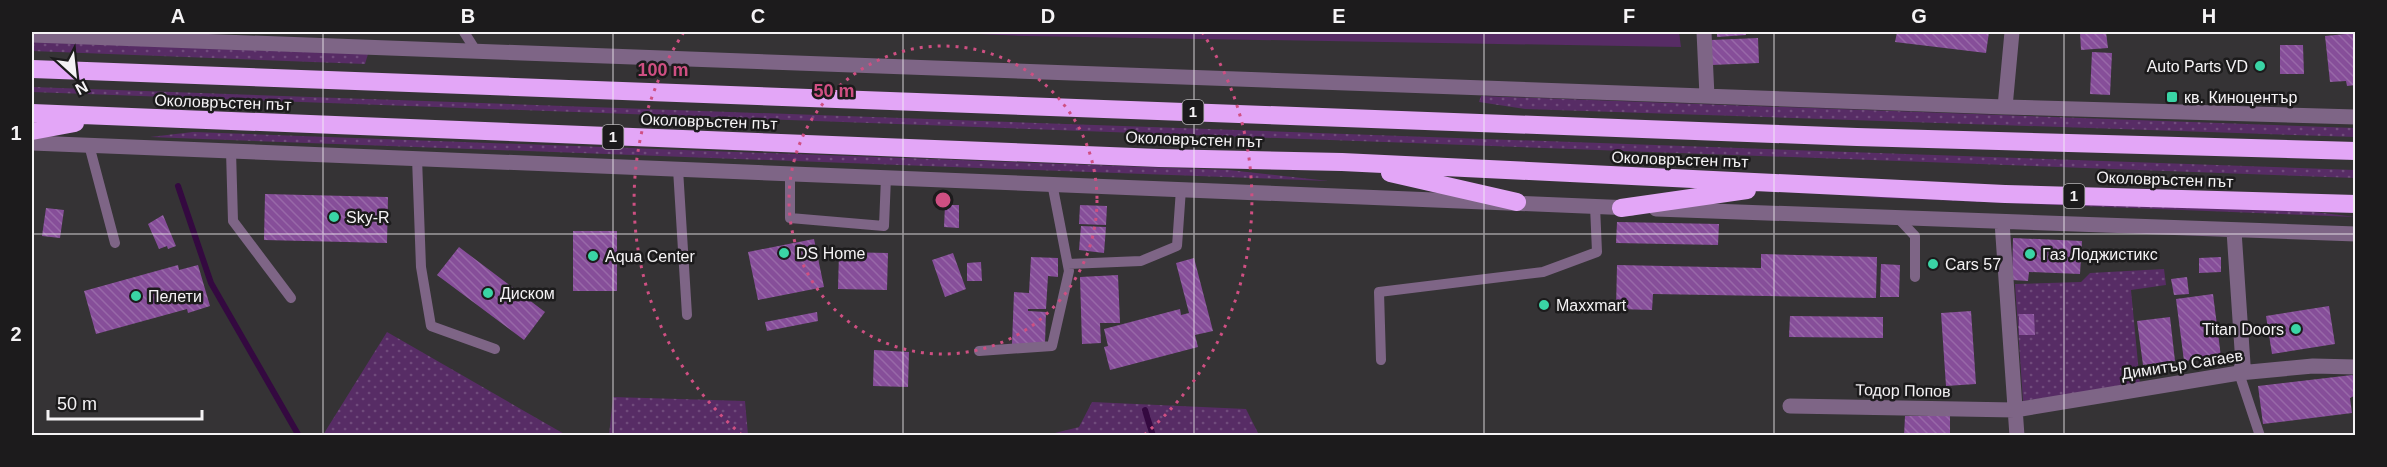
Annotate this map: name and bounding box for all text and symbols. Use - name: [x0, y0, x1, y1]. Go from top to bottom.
- text: A: [171, 5, 185, 27]
- text: B: [461, 5, 475, 27]
- text: C: [751, 5, 765, 27]
- text: D: [1041, 5, 1055, 27]
- text: E: [1332, 5, 1346, 27]
- text: F: [1623, 5, 1635, 27]
- text: G: [1911, 5, 1927, 27]
- text: H: [2202, 5, 2216, 27]
- north arrow: [45, 45, 105, 105]
- place label: Auto Parts VD: [2147, 58, 2248, 75]
- marker: Auto Parts VD: [2253, 59, 2267, 73]
- text: 100 m: [637, 60, 689, 80]
- text: N: [73, 78, 91, 98]
- text: 50 m: [813, 81, 855, 101]
- place label: кв. Киноцентър: [2184, 89, 2297, 106]
- marker: кв. Киноцентър: [2165, 90, 2179, 104]
- street label: Околовръстен път: [154, 92, 293, 113]
- road number: 1: [1182, 100, 1204, 124]
- street label: Околовръстен път: [640, 111, 779, 132]
- text: 1: [10, 122, 22, 144]
- road number: 1: [602, 125, 624, 149]
- street label: Околовръстен път: [1125, 129, 1264, 150]
- street label: Околовръстен път: [1611, 149, 1750, 170]
- street label: Околовръстен път: [2096, 169, 2235, 190]
- road number: 1: [2064, 184, 2084, 208]
- centre of rings: [933, 190, 953, 210]
- place label: Sky-R: [346, 209, 390, 226]
- marker: Sky-R: [327, 210, 341, 224]
- place label: DS Home: [796, 245, 865, 262]
- marker: DS Home: [777, 246, 791, 260]
- place label: Газ Лоджистикс: [2042, 246, 2158, 263]
- marker: Газ Лоджистикс: [2023, 247, 2037, 261]
- place label: Aqua Center: [605, 248, 696, 265]
- marker: Aqua Center: [586, 249, 600, 263]
- place label: Cars 57: [1945, 256, 2001, 273]
- marker: Cars 57: [1926, 257, 1940, 271]
- place label: Диском: [500, 285, 555, 302]
- marker: Диском: [481, 286, 495, 300]
- place label: Пелети: [148, 288, 202, 305]
- marker: Пелети: [129, 289, 143, 303]
- place label: Maxxmart: [1556, 297, 1627, 314]
- marker: Maxxmart: [1537, 298, 1551, 312]
- place label: Titan Doors: [2202, 321, 2284, 338]
- marker: Titan Doors: [2289, 322, 2303, 336]
- text: 2: [10, 323, 22, 345]
- street label: Димитър Сагаев: [2120, 346, 2244, 382]
- street label: Тодор Попов: [1855, 381, 1951, 400]
- scale bar: [48, 383, 202, 421]
- text: 50 m: [57, 394, 97, 414]

